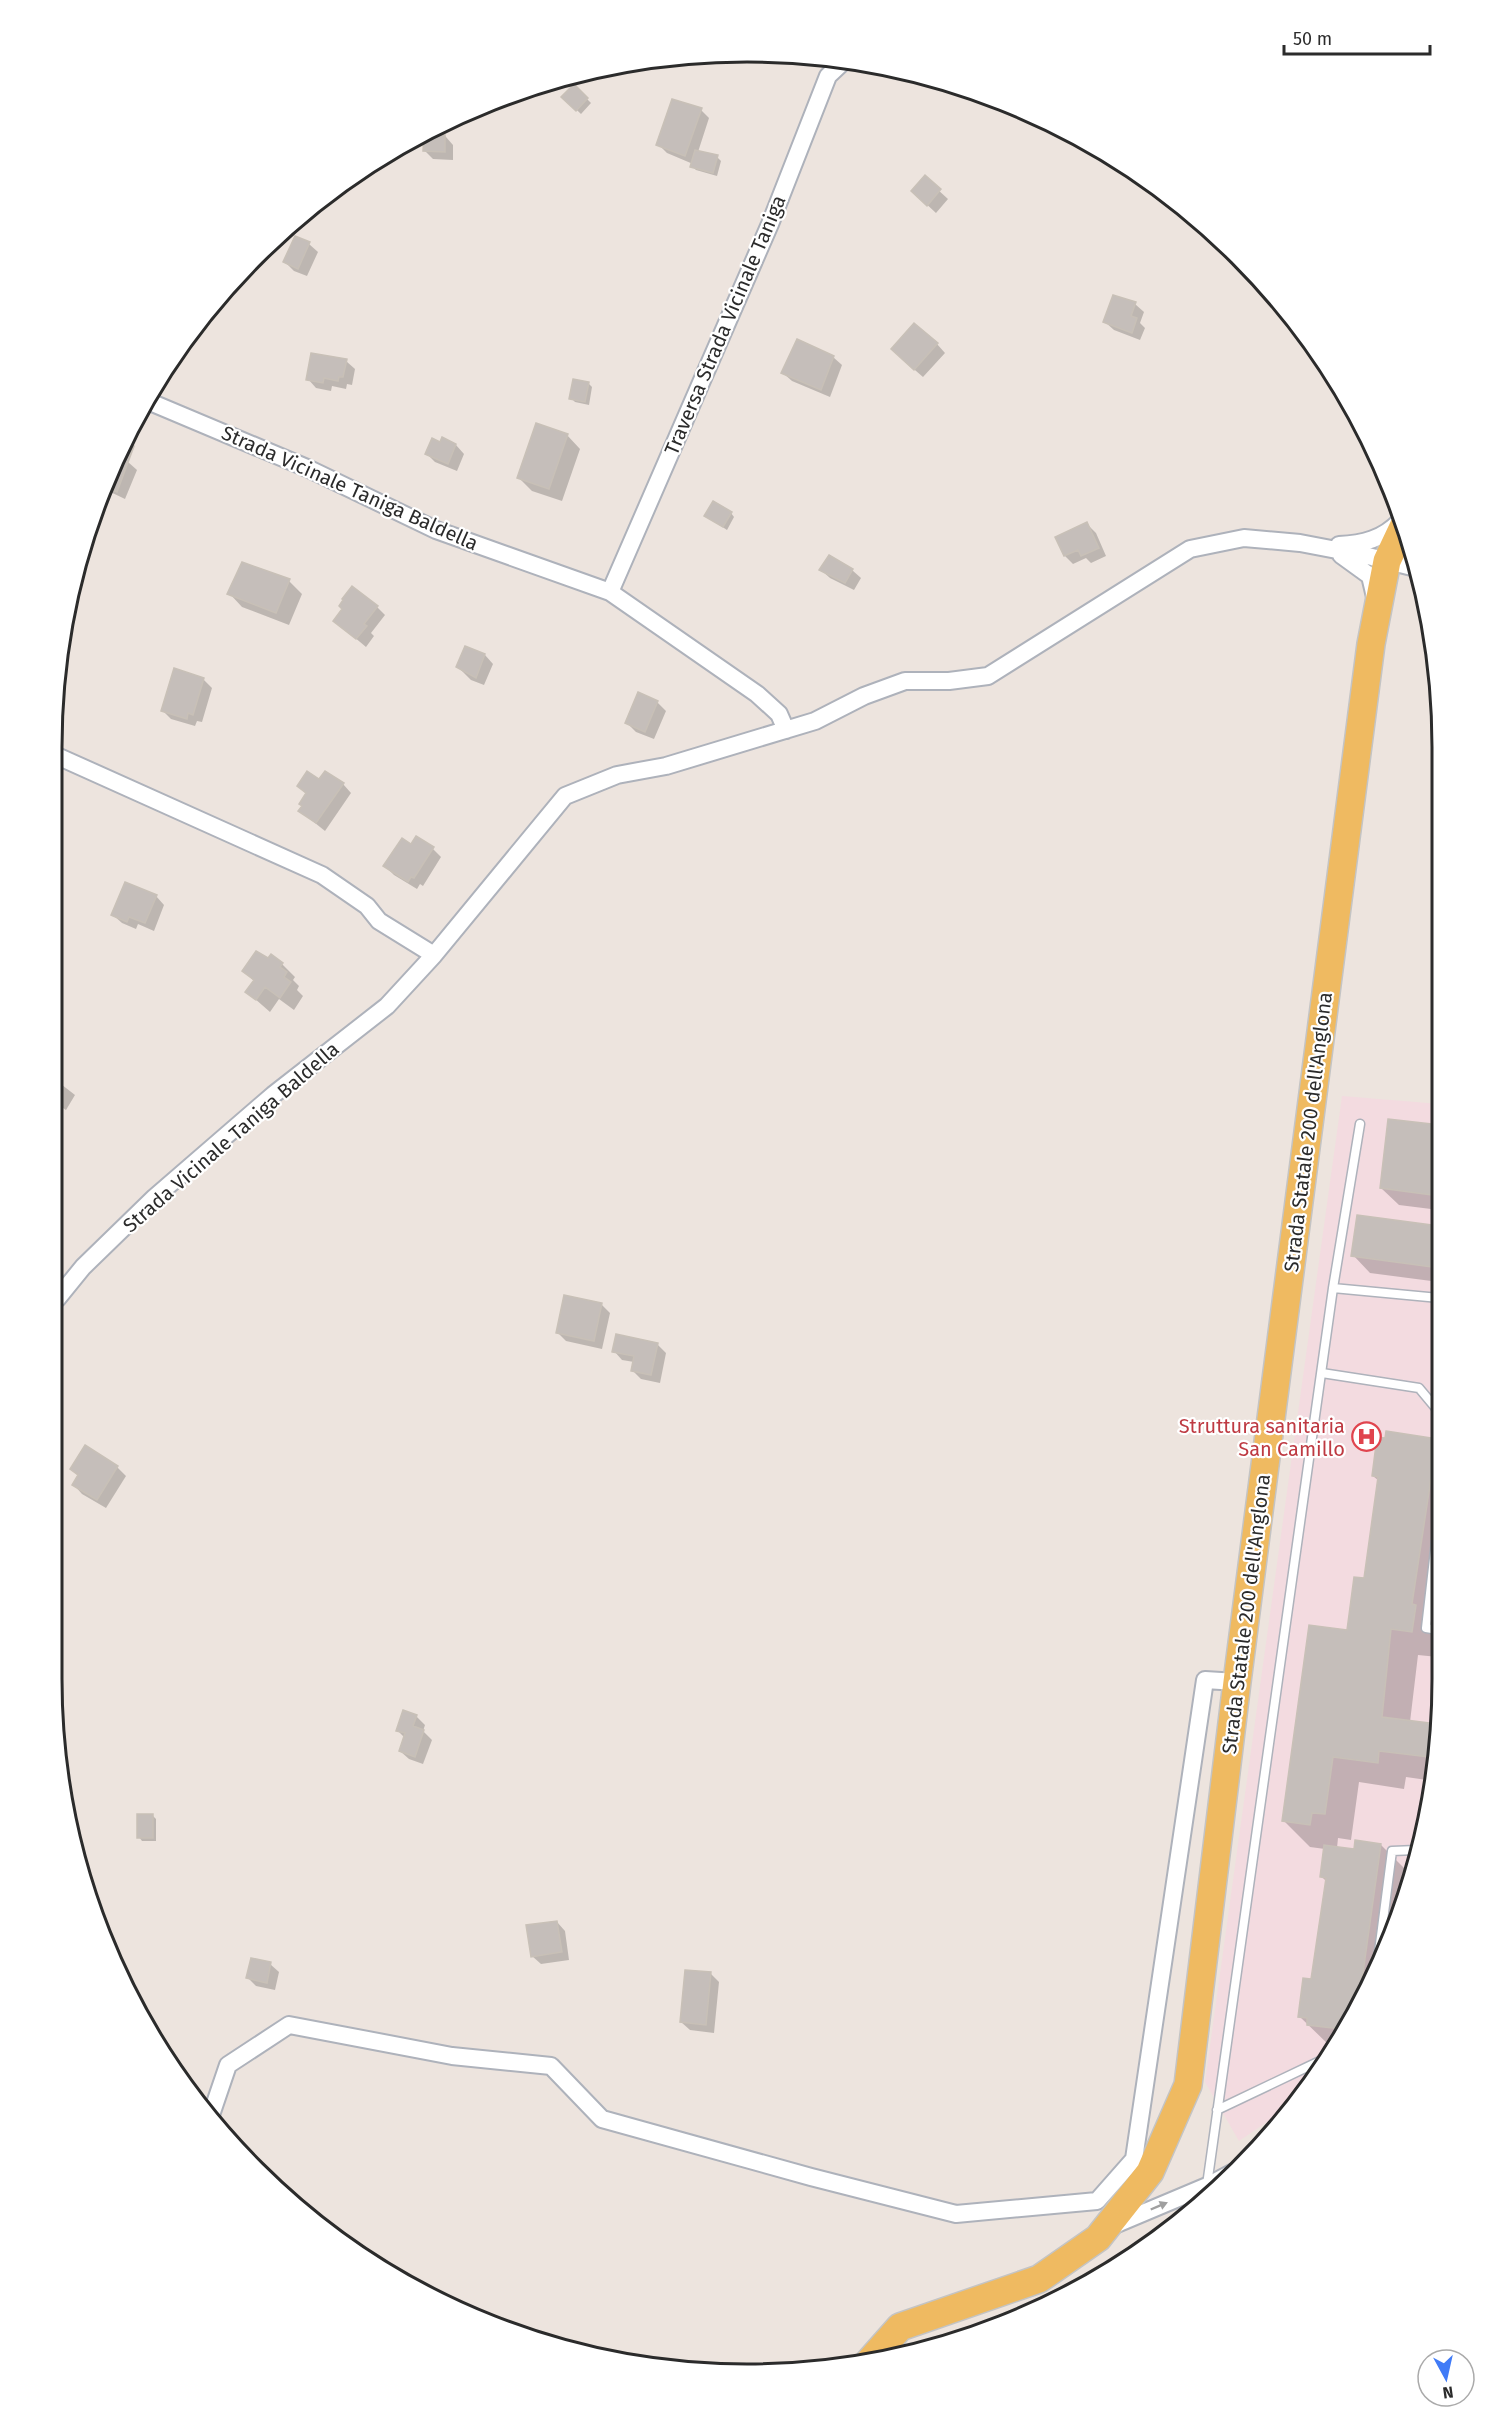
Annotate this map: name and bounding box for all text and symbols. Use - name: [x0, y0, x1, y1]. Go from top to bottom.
- scale bar: [1284, 18, 1430, 56]
- text: 50 m: [1293, 28, 1332, 50]
- street label: Traversa Strada Vicinale Taniga: [659, 192, 791, 458]
- street label: Strada Vicinale Taniga Baldella: [218, 420, 482, 556]
- street label: Strada Statale 200 dell'Anglona: [1279, 991, 1337, 1273]
- street label: Strada Vicinale Taniga Baldella: [118, 1037, 344, 1237]
- place label: Struttura sanitaria San Camillo: [1179, 1414, 1345, 1461]
- hospital icon: Struttura sanitaria San Camillo: [1350, 1421, 1382, 1453]
- street label: Strada Statale 200 dell'Anglona: [1217, 1473, 1275, 1755]
- one-way arrow: [1150, 2201, 1168, 2210]
- north arrow: [1416, 2348, 1476, 2408]
- text: N: [1441, 2382, 1455, 2403]

